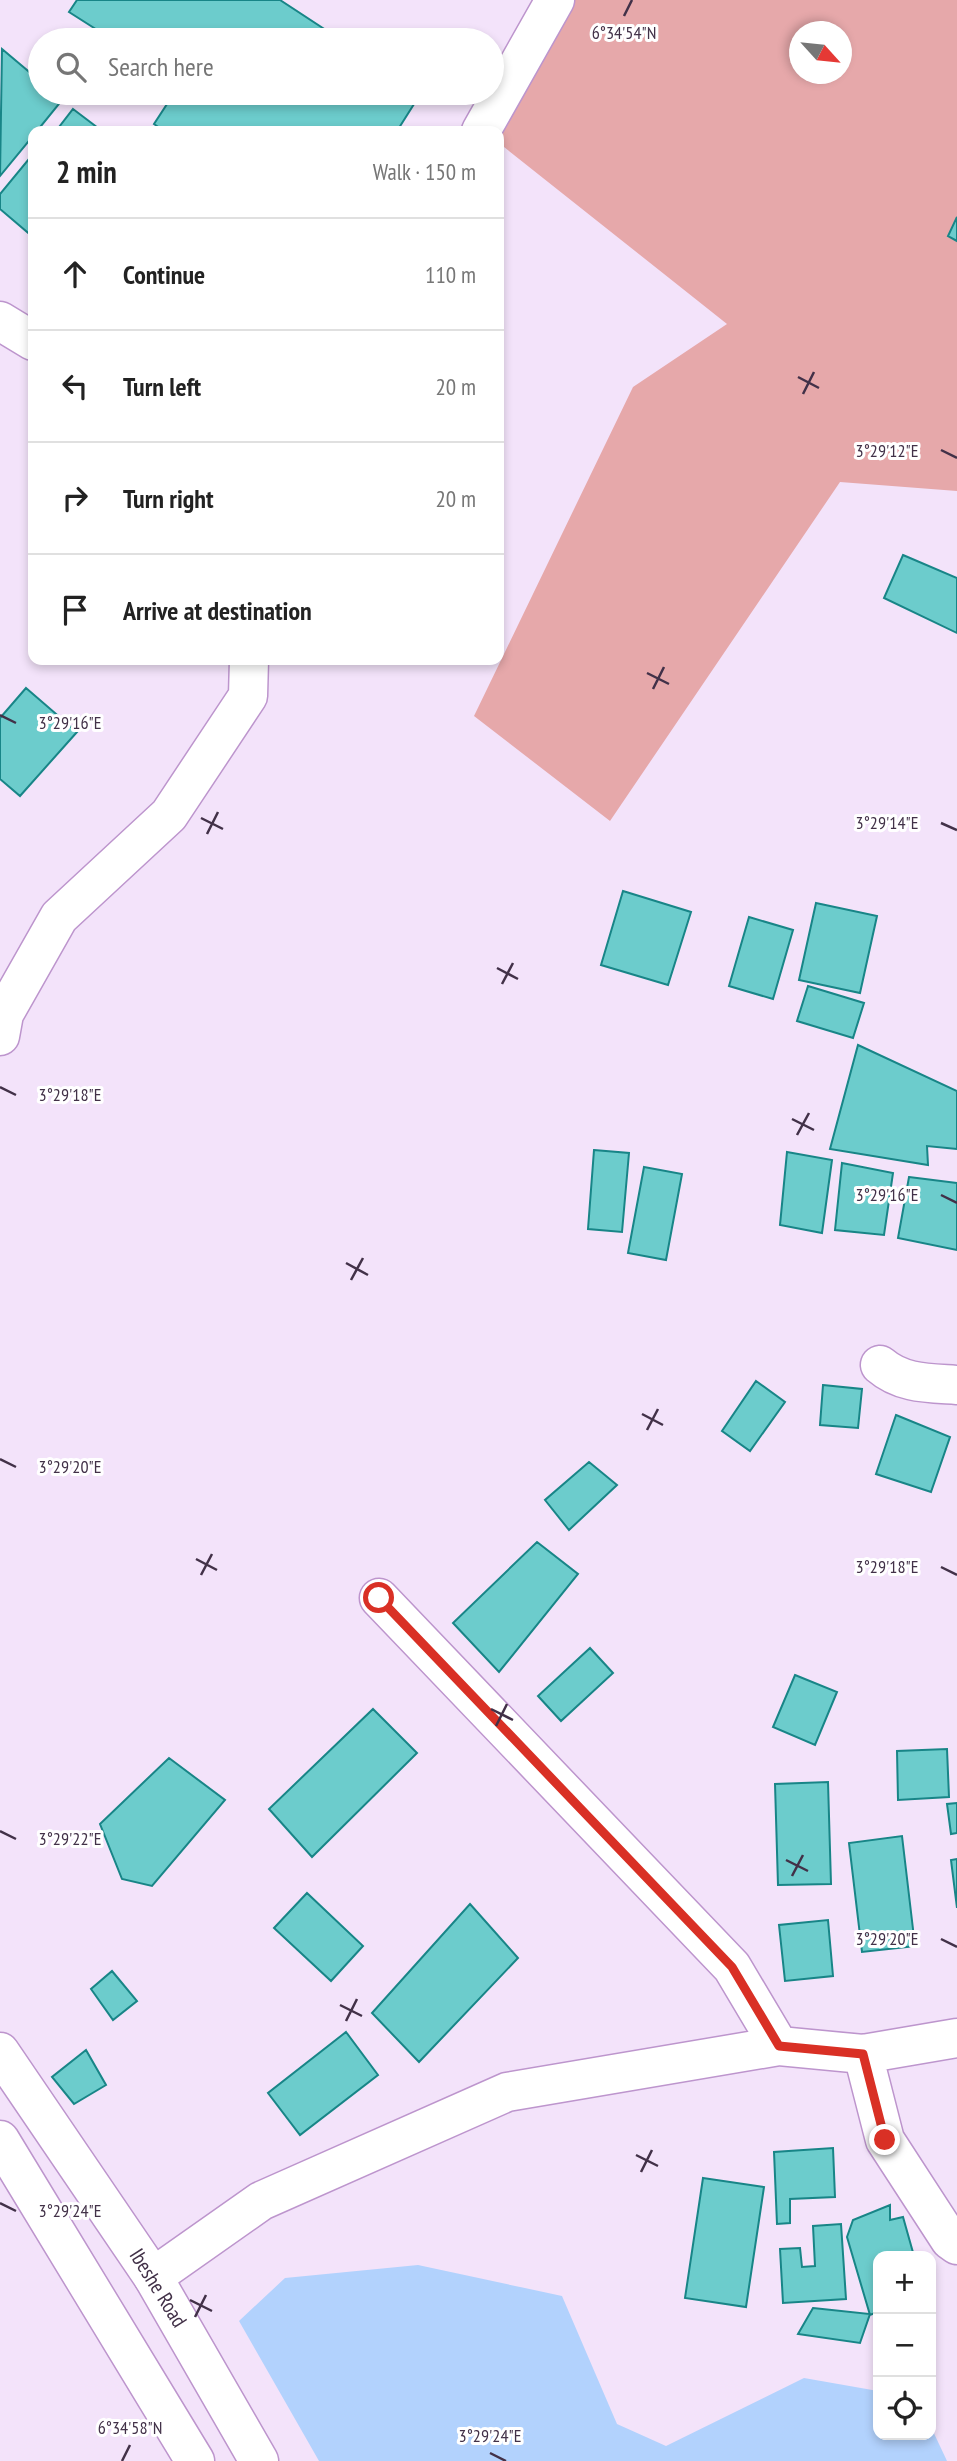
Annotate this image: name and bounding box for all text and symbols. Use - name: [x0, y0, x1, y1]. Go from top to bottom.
- text: 6°34'54"N: [592, 21, 656, 44]
- north arrow: [789, 21, 852, 84]
- search box: [28, 28, 504, 105]
- icon: search: [52, 48, 90, 86]
- text: Search here: [108, 50, 214, 83]
- text: 2 min: [56, 152, 117, 191]
- text: Walk · 150 m: [373, 157, 476, 186]
- icon: ahead: [56, 255, 94, 293]
- text: Continue: [123, 258, 205, 291]
- text: 110 m: [425, 260, 476, 289]
- icon: left: [56, 367, 94, 405]
- text: Turn left: [123, 370, 201, 403]
- text: 20 m: [435, 372, 476, 401]
- text: 3°29'12"E: [856, 439, 918, 462]
- icon: right: [56, 479, 94, 517]
- text: Turn right: [123, 482, 214, 515]
- text: 20 m: [435, 484, 476, 513]
- icon: arrive: [56, 591, 94, 629]
- text: Arrive at destination: [123, 594, 312, 627]
- text: 3°29'16"E: [39, 711, 101, 734]
- text: 3°29'14"E: [856, 811, 918, 834]
- text: 3°29'18"E: [39, 1083, 101, 1106]
- text: 3°29'16"E: [856, 1183, 918, 1206]
- text: 3°29'20"E: [39, 1455, 101, 1478]
- text: 3°29'18"E: [856, 1555, 918, 1578]
- route start: [363, 1582, 394, 1613]
- text: 3°29'22"E: [39, 1827, 101, 1850]
- text: 3°29'20"E: [856, 1927, 918, 1950]
- route end: [869, 2124, 900, 2155]
- text: 3°29'24"E: [39, 2199, 101, 2222]
- street label: Ibeshe Road: [124, 2243, 193, 2332]
- map controls: [873, 2251, 936, 2440]
- button: +: [873, 2251, 936, 2314]
- button: −: [873, 2314, 936, 2377]
- button: locate: [873, 2377, 936, 2440]
- text: 6°34'58"N: [98, 2416, 162, 2439]
- text: 3°29'24"E: [459, 2424, 521, 2447]

